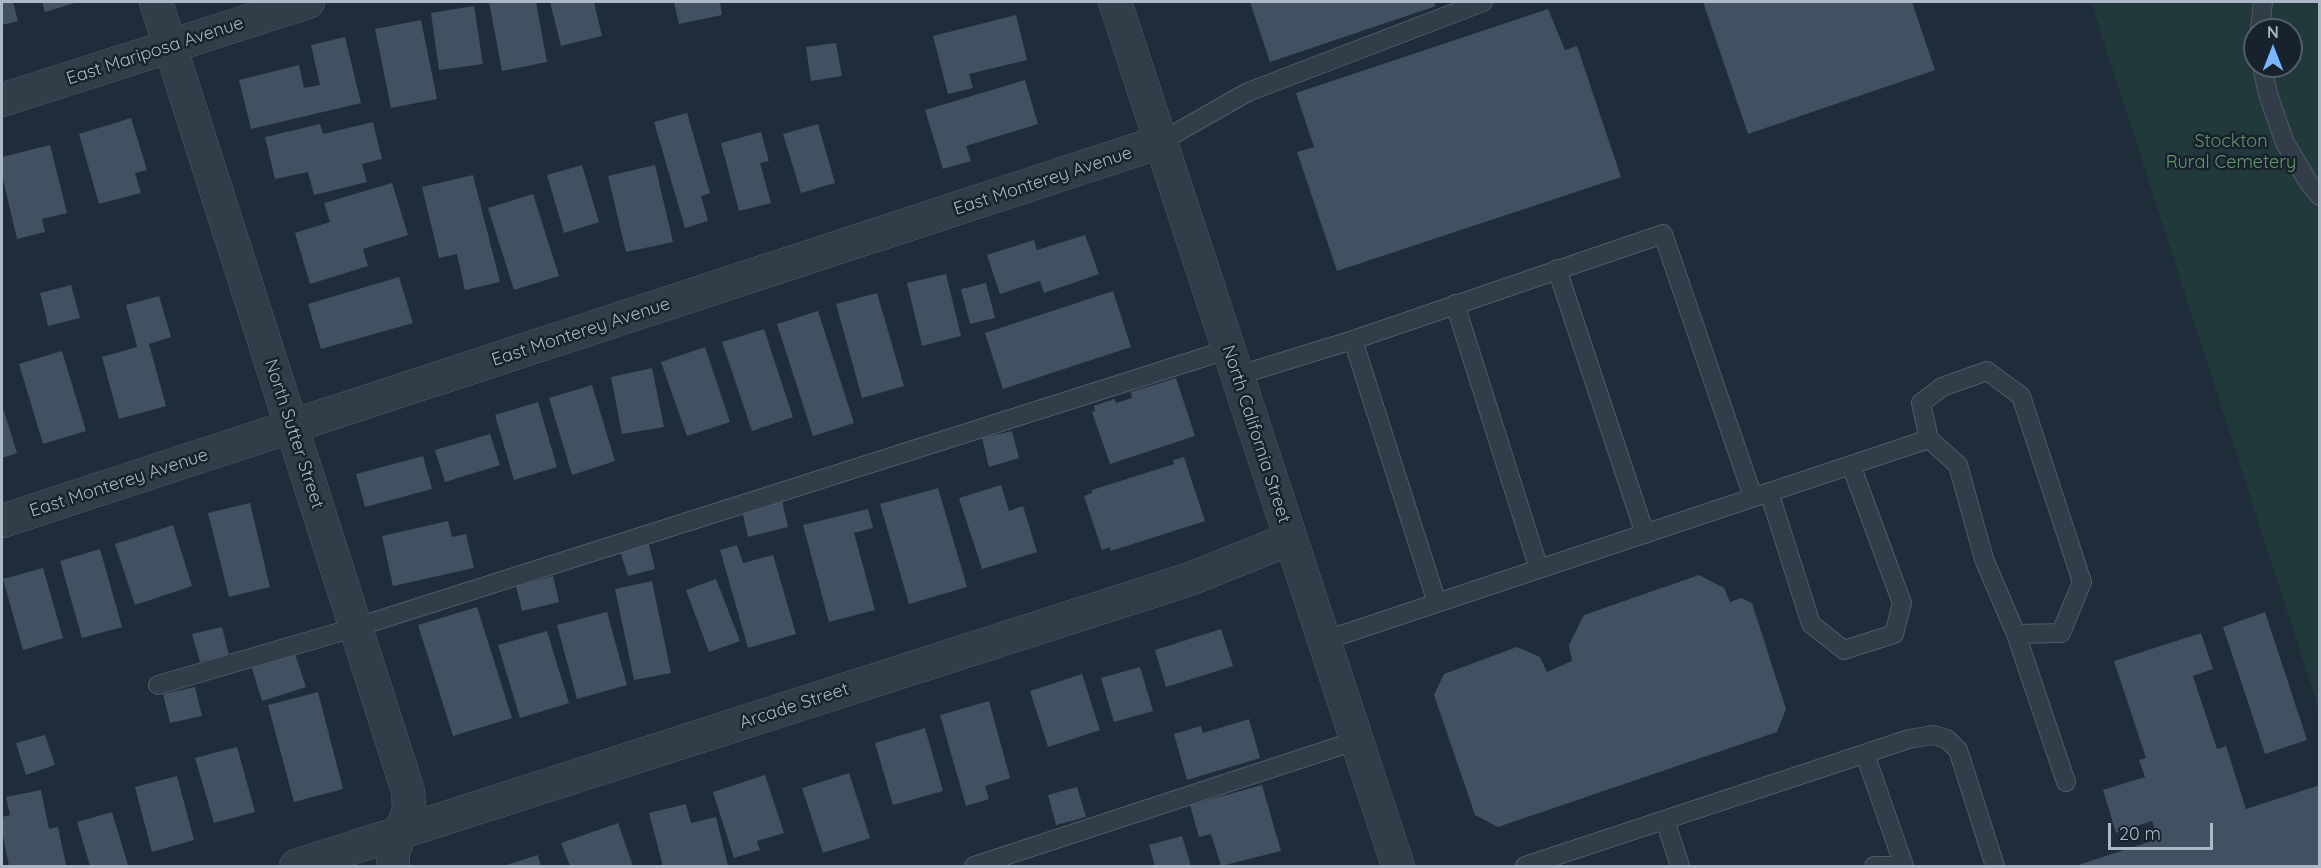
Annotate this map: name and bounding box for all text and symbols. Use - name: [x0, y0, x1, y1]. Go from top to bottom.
- street label: East Mariposa Avenue: [64, 12, 246, 90]
- north arrow: [2243, 18, 2303, 78]
- text: N: [2267, 22, 2279, 42]
- park label: Stockton Rural Cemetery: [2166, 131, 2296, 174]
- street label: East Monterey Avenue: [951, 142, 1135, 220]
- street label: East Monterey Avenue: [489, 293, 673, 371]
- street label: North California Street: [1217, 342, 1295, 526]
- street label: North Sutter Street: [260, 357, 328, 511]
- street label: East Monterey Avenue: [27, 444, 211, 522]
- street label: Arcade Street: [737, 678, 851, 734]
- scale bar: [2111, 811, 2216, 849]
- text: 20 m: [2119, 822, 2161, 845]

